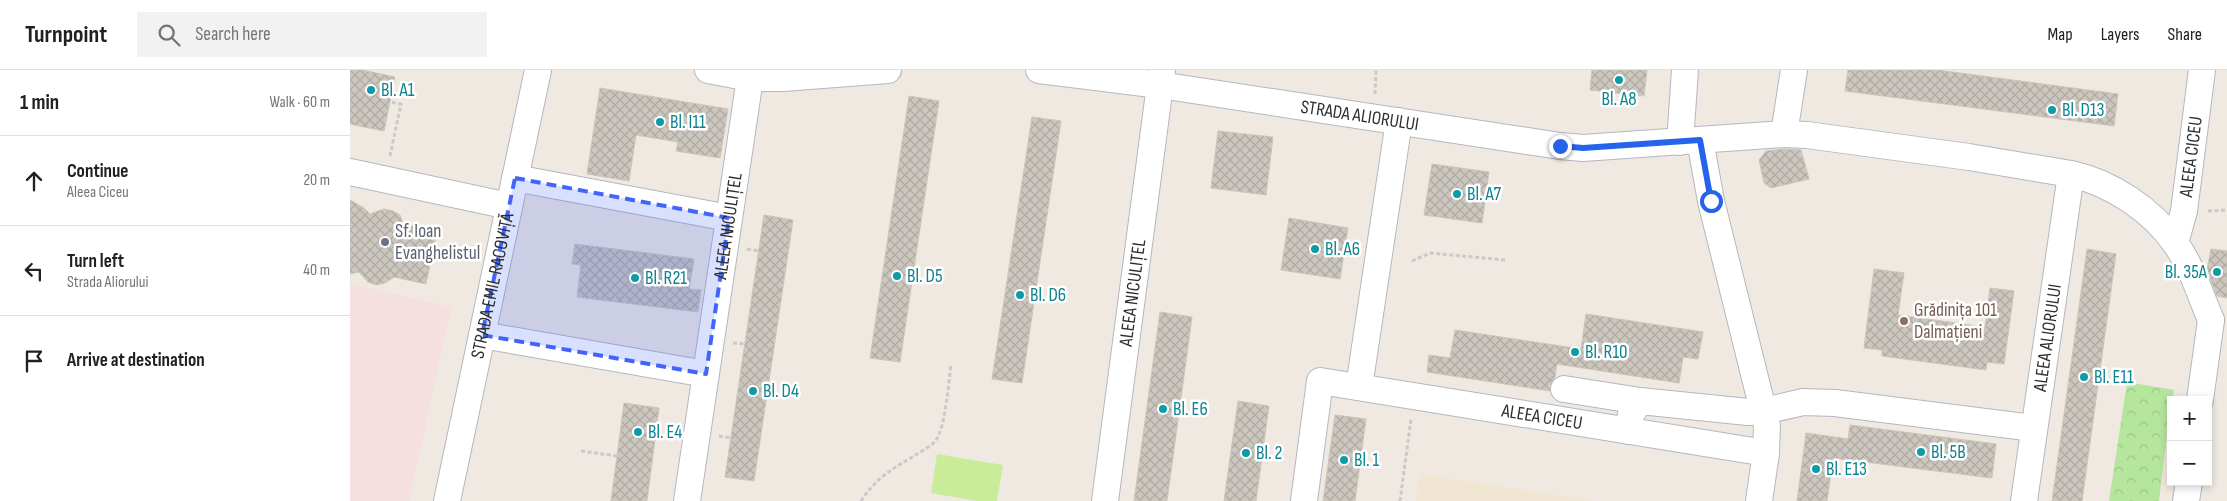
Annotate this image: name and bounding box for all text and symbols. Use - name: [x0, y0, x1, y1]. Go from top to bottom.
- search box: [137, 12, 487, 57]
- text: Turnpoint: [25, 20, 107, 49]
- icon: search: [155, 21, 183, 49]
- text: Search here: [195, 23, 271, 46]
- text: Map: [2048, 24, 2073, 45]
- text: Layers: [2101, 24, 2140, 45]
- text: Share: [2168, 24, 2202, 45]
- marker: Bl. A8: [1613, 74, 1625, 86]
- place label: Bl. A1: [381, 79, 415, 102]
- marker: Bl. A1: [365, 84, 377, 96]
- place label: Bl. A8: [1601, 88, 1637, 111]
- text: 1 min: [20, 90, 59, 115]
- text: Walk · 60 m: [270, 93, 330, 112]
- street label: STRADA ALIORULUI: [1299, 95, 1420, 136]
- place label: Bl. D13: [2062, 99, 2105, 122]
- marker: Bl. D13: [2046, 104, 2058, 116]
- place label: Bl. I11: [670, 111, 706, 134]
- street label: ALEEA CICEU: [2174, 115, 2207, 199]
- marker: Bl. I11: [654, 116, 666, 128]
- route end: [1549, 135, 1572, 158]
- text: Continue: [67, 160, 128, 183]
- icon: ahead: [20, 167, 48, 195]
- text: 20 m: [303, 171, 330, 190]
- street label: ALEEA NICULIȚEL: [709, 171, 747, 282]
- text: Aleea Ciceu: [67, 183, 129, 202]
- place label: Bl. A7: [1467, 183, 1501, 206]
- marker: Bl. A7: [1451, 188, 1463, 200]
- route start: [1700, 190, 1723, 213]
- street label: STRADA EMIL RACOVIȚĂ: [466, 210, 519, 361]
- place label: Sf. Ioan Evanghelistul: [395, 220, 480, 265]
- marker: Sf. Ioan Evanghelistul: [379, 236, 391, 248]
- street label: ALEEA NICULIȚEL: [1114, 238, 1151, 349]
- place label: Bl. A6: [1325, 238, 1360, 261]
- marker: Bl. A6: [1309, 243, 1321, 255]
- text: Turn left: [67, 250, 124, 273]
- icon: left: [20, 257, 48, 285]
- text: 40 m: [303, 261, 330, 280]
- place label: Bl. 35A: [2165, 261, 2208, 284]
- place label: Bl. D5: [907, 265, 943, 288]
- marker: Bl. 35A: [2211, 266, 2223, 278]
- place label: Bl. R21: [645, 267, 687, 290]
- marker: Bl. D5: [891, 270, 903, 282]
- marker: Bl. R21: [629, 272, 641, 284]
- text: Strada Aliorului: [67, 273, 149, 292]
- street label: ALEEA ALIORULUI: [2028, 282, 2067, 394]
- place label: Bl. D6: [1030, 284, 1066, 307]
- marker: Bl. D6: [1014, 289, 1026, 301]
- place label: Grădinița 101 Dalmațieni: [1914, 299, 1997, 344]
- marker: Grădinița 101 Dalmațieni: [1898, 315, 1910, 327]
- place label: Bl. R10: [1585, 341, 1628, 364]
- marker: Bl. R10: [1569, 346, 1581, 358]
- icon: arrive: [20, 347, 48, 375]
- text: Arrive at destination: [67, 349, 205, 372]
- place label: Bl. E11: [2094, 366, 2134, 389]
- marker: Bl. E11: [2078, 371, 2090, 383]
- place label: Bl. D4: [763, 380, 799, 403]
- marker: Bl. D4: [747, 385, 759, 397]
- map controls: [2167, 396, 2212, 486]
- button: +: [2167, 396, 2212, 441]
- place label: Bl. E6: [1173, 398, 1208, 421]
- street label: ALEEA CICEU: [1499, 399, 1584, 435]
- marker: Bl. E6: [1157, 403, 1169, 415]
- place label: Bl. E4: [648, 421, 682, 444]
- marker: Bl. E4: [632, 426, 644, 438]
- place label: Bl. 5B: [1931, 441, 1966, 464]
- button: −: [2167, 441, 2212, 486]
- place label: Bl. 2: [1256, 442, 1282, 465]
- marker: Bl. 5B: [1915, 446, 1927, 458]
- marker: Bl. 2: [1240, 447, 1252, 459]
- place label: Bl. 1: [1354, 449, 1380, 472]
- marker: Bl. 1: [1338, 454, 1350, 466]
- place label: Bl. E13: [1826, 458, 1867, 481]
- marker: Bl. E13: [1810, 463, 1822, 475]

